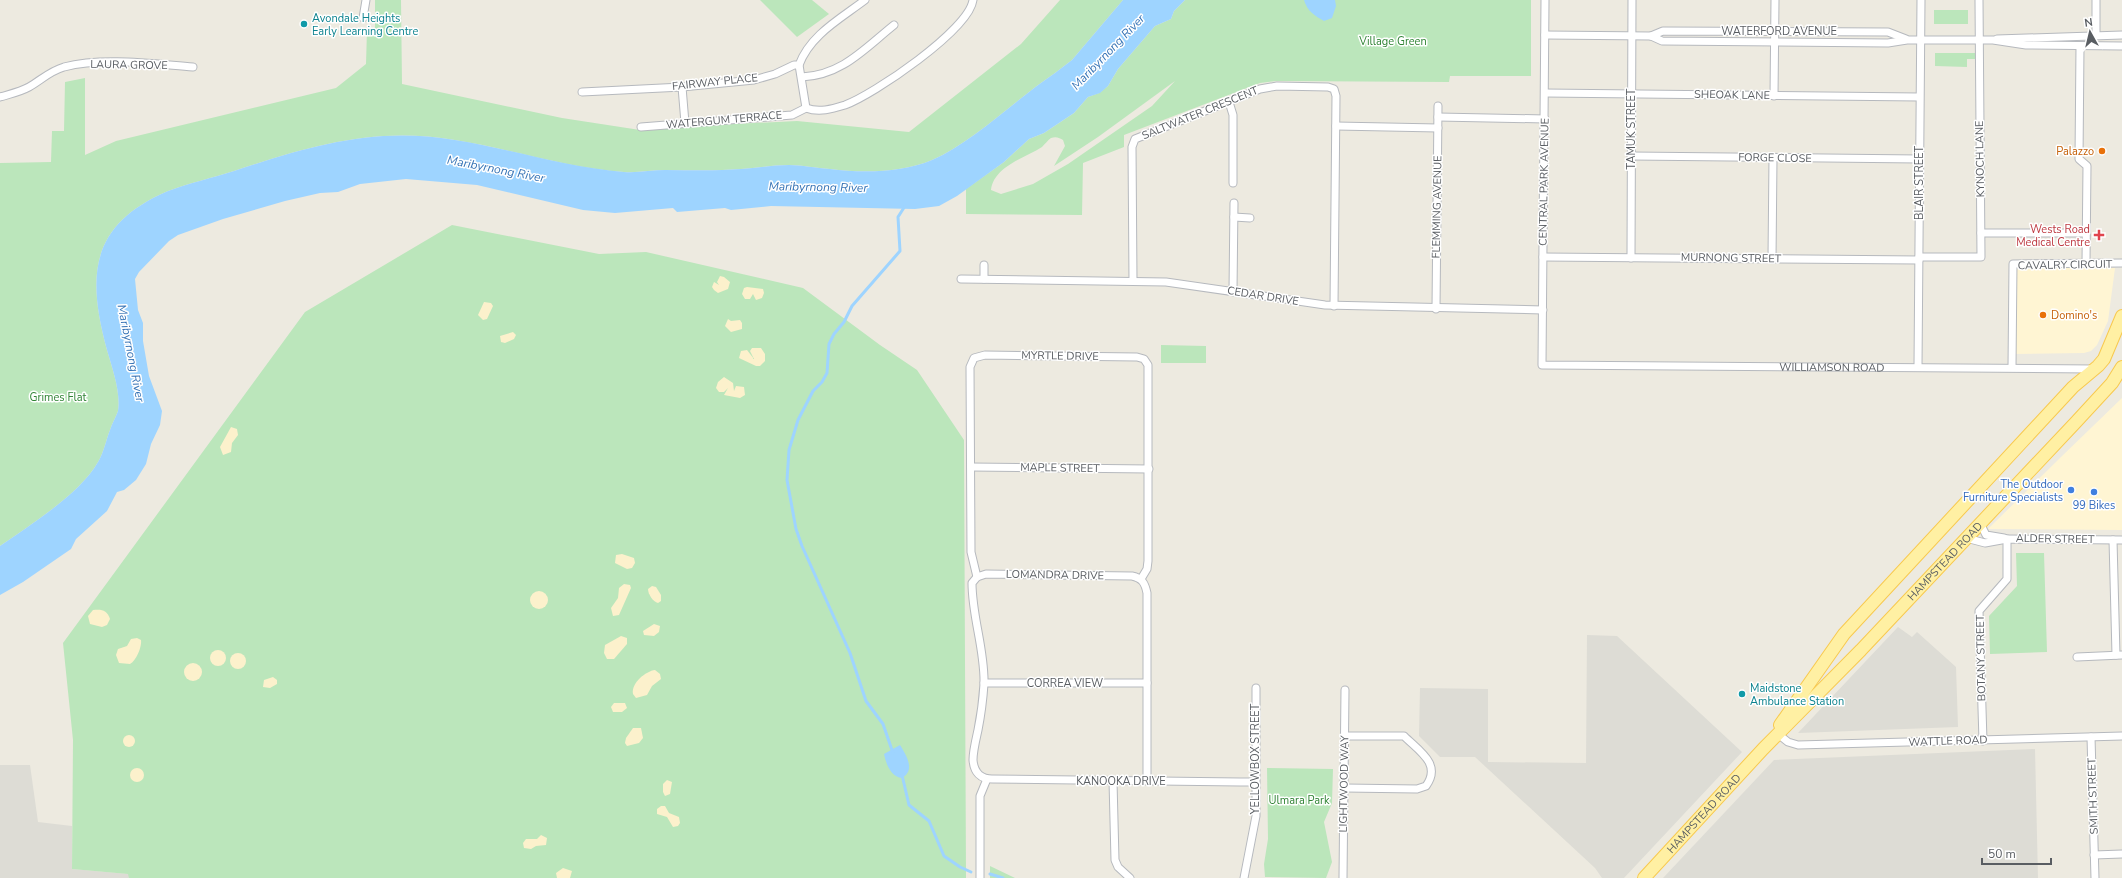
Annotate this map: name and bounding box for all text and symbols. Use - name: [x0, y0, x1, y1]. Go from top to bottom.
- water label: Maribyrnong River: [1068, 10, 1149, 93]
- place label: Avondale Heights Early Learning Centre: [312, 11, 418, 39]
- north arrow: [2070, 12, 2110, 52]
- text: N: [2084, 15, 2094, 31]
- marker: Avondale Heights Early Learning Centre: [299, 19, 309, 29]
- street label: WATERFORD AVENUE: [1721, 24, 1837, 39]
- park label: Village Green: [1358, 34, 1427, 49]
- street label: LAURA GROVE: [90, 57, 168, 73]
- street label: FAIRWAY PLACE: [671, 70, 759, 94]
- street label: SALTWATER CRESCENT: [1140, 83, 1261, 143]
- street label: SHEOAK LANE: [1694, 87, 1770, 103]
- street label: TAMUK STREET: [1624, 88, 1639, 169]
- street label: WATERGUM TERRACE: [665, 107, 783, 133]
- street label: CENTRAL PARK AVENUE: [1535, 118, 1553, 246]
- street label: KYNOCH LANE: [1972, 120, 1988, 198]
- place label: Palazzo: [2056, 144, 2094, 159]
- street label: BLAIR STREET: [1912, 146, 1927, 220]
- marker: Palazzo: [2097, 146, 2107, 156]
- street label: FORGE CLOSE: [1738, 150, 1812, 166]
- water label: Maribyrnong River: [446, 152, 547, 186]
- street label: FLEMMING AVENUE: [1429, 155, 1445, 259]
- water label: Maribyrnong River: [768, 178, 868, 196]
- place label: Wests Road Medical Centre: [2016, 222, 2090, 250]
- marker: Wests Road Medical Centre: [2093, 229, 2105, 241]
- street label: MURNONG STREET: [1681, 250, 1782, 266]
- street label: CAVALRY CIRCUIT: [2018, 257, 2113, 273]
- street label: CEDAR DRIVE: [1226, 283, 1300, 309]
- water label: Maribyrnong River: [114, 303, 148, 404]
- place label: Domino's: [2051, 308, 2097, 323]
- marker: Domino's: [2038, 310, 2048, 320]
- street label: MYRTLE DRIVE: [1021, 348, 1099, 364]
- street label: WILLIAMSON ROAD: [1779, 359, 1885, 375]
- park label: Grimes Flat: [30, 390, 87, 405]
- street label: MAPLE STREET: [1020, 460, 1100, 476]
- place label: The Outdoor Furniture Specialists: [1963, 477, 2063, 505]
- marker: The Outdoor Furniture Specialists: [2066, 485, 2076, 495]
- marker: 99 Bikes: [2089, 487, 2099, 497]
- place label: 99 Bikes: [2073, 498, 2115, 513]
- street label: HAMPSTEAD ROAD: [1904, 518, 1986, 604]
- street label: ALDER STREET: [2016, 531, 2095, 547]
- street label: LOMANDRA DRIVE: [1006, 567, 1104, 583]
- street label: BOTANY STREET: [1973, 614, 1989, 701]
- street label: CORREA VIEW: [1027, 676, 1103, 691]
- place label: Maidstone Ambulance Station: [1750, 681, 1844, 709]
- marker: Maidstone Ambulance Station: [1737, 689, 1747, 699]
- street label: YELLOWBOX STREET: [1248, 703, 1263, 815]
- street label: WATTLE ROAD: [1908, 732, 1988, 750]
- street label: LIGHTWOOD WAY: [1336, 735, 1352, 833]
- street label: SMITH STREET: [2084, 757, 2102, 835]
- street label: HAMPSTEAD ROAD: [1663, 770, 1744, 856]
- street label: KANOOKA DRIVE: [1076, 774, 1166, 789]
- park label: Ulmara Park: [1268, 793, 1330, 808]
- scale bar: [1982, 840, 2051, 866]
- text: 50 m: [1988, 846, 2016, 862]

